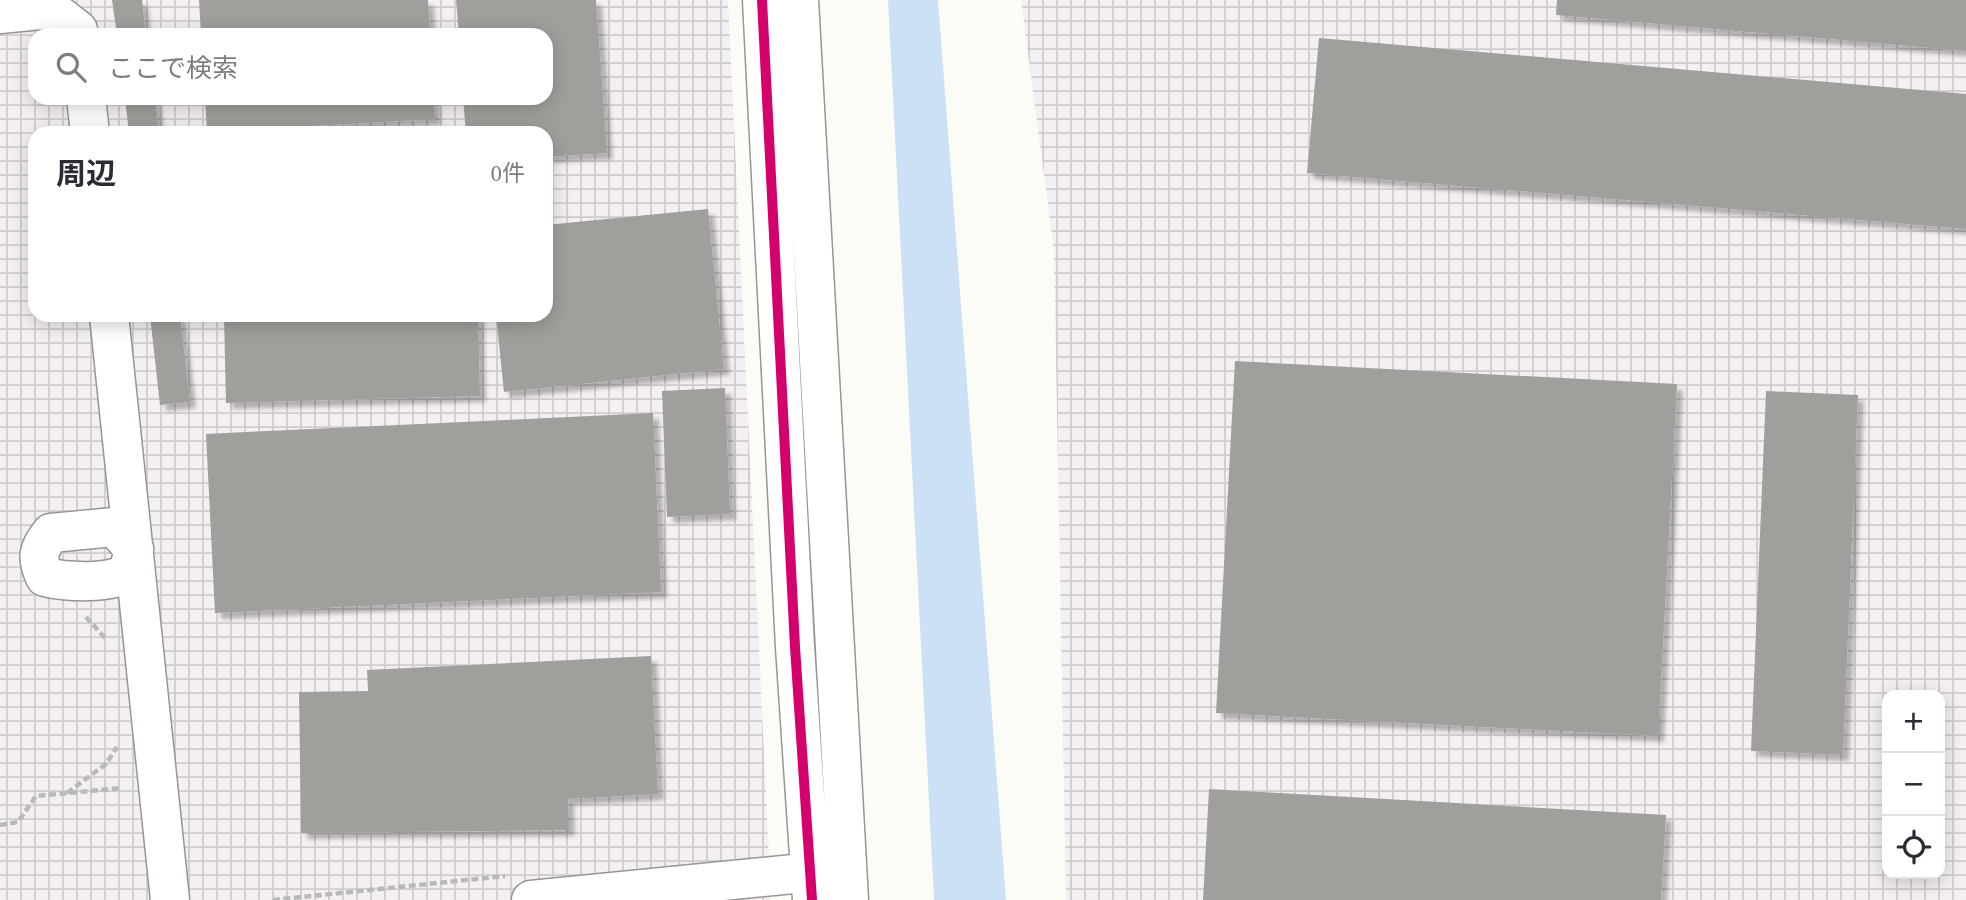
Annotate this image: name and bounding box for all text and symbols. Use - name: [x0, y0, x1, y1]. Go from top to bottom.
- search box: [28, 28, 553, 105]
- icon: search: [52, 48, 90, 86]
- text: ここで検索: [108, 50, 238, 86]
- text: 周辺: [56, 153, 116, 194]
- text: 0件: [491, 157, 525, 189]
- map controls: [1882, 690, 1945, 879]
- button: +: [1882, 690, 1945, 753]
- button: −: [1882, 753, 1945, 816]
- button: locate: [1882, 816, 1945, 879]

